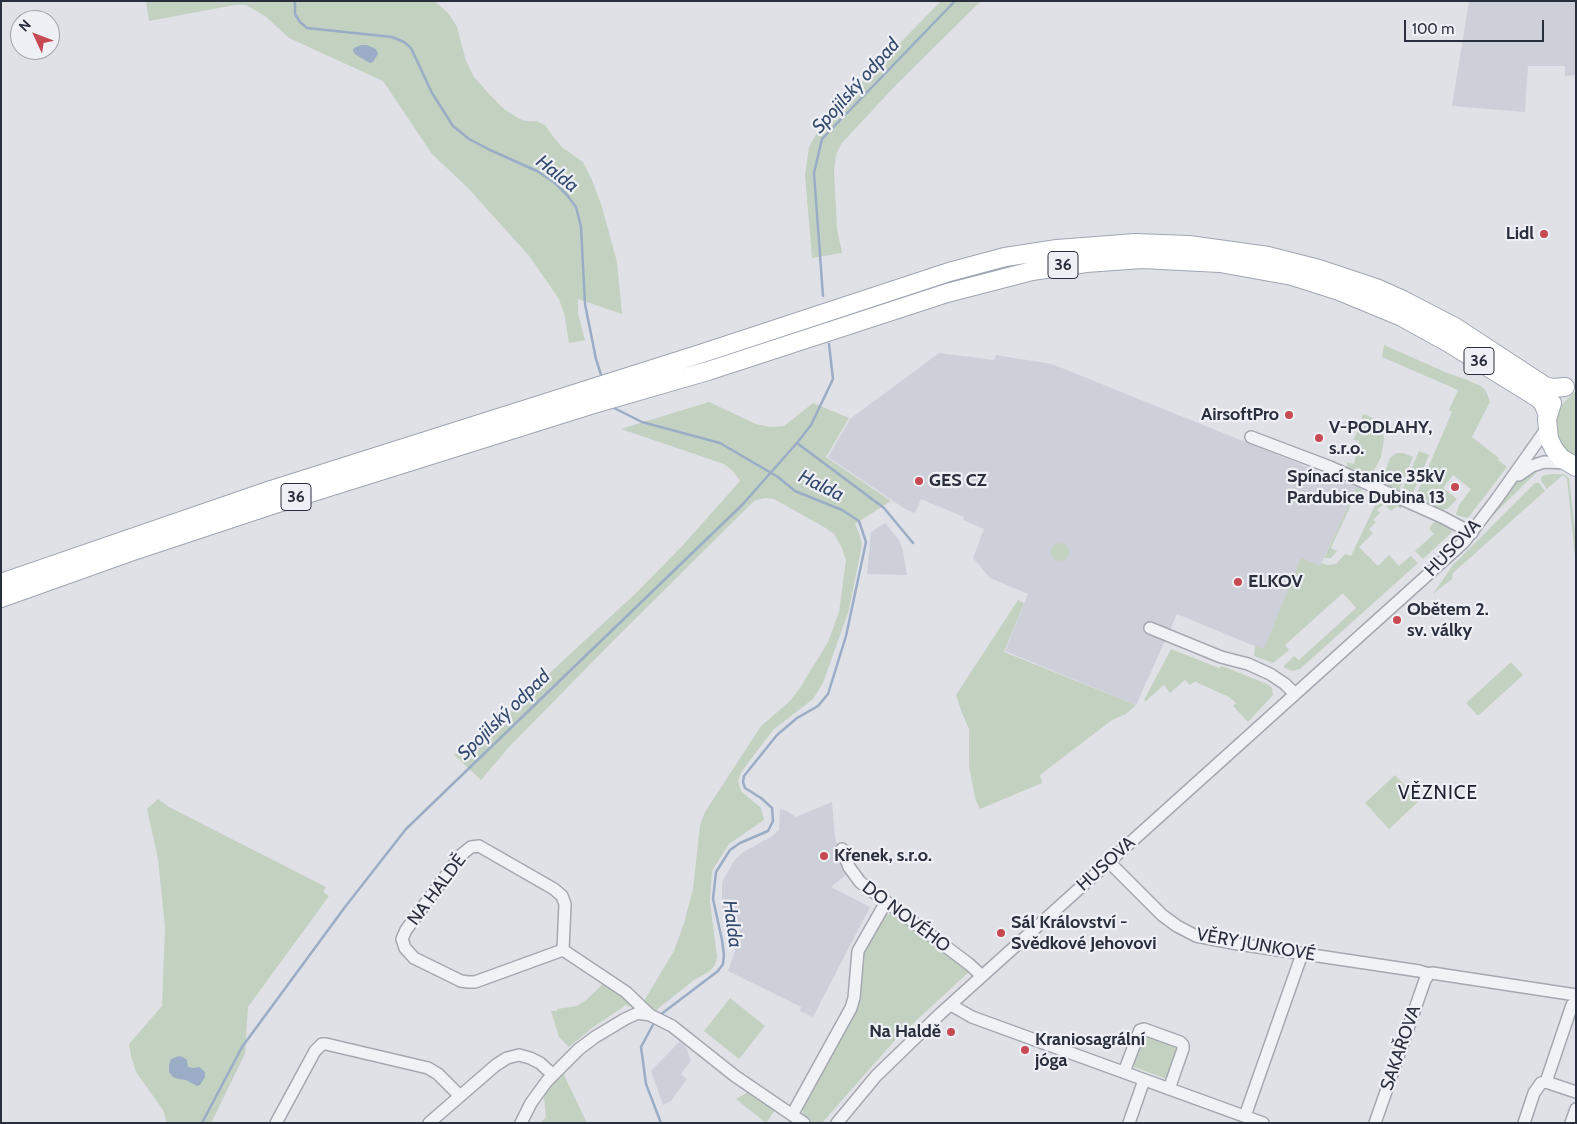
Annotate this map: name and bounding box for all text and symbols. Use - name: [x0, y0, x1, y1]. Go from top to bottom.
- north arrow: [10, 10, 60, 60]
- scale bar: [1407, 10, 1547, 42]
- text: N: [15, 16, 35, 35]
- text: 100 m: [1412, 20, 1454, 38]
- water label: Spojilský odpad: [807, 34, 905, 138]
- water label: Halda: [531, 150, 583, 198]
- place label: Lidl: [1506, 223, 1534, 245]
- marker: Lidl: [1538, 228, 1550, 240]
- road number: 36: [1048, 252, 1078, 278]
- road number: 36: [1464, 348, 1494, 374]
- place label: AirsoftPro: [1201, 404, 1279, 426]
- marker: AirsoftPro: [1283, 409, 1295, 421]
- place label: V-PODLAHY, s.r.o.: [1329, 417, 1432, 459]
- marker: V-PODLAHY, s.r.o.: [1313, 432, 1325, 444]
- water label: Halda: [795, 465, 847, 507]
- place label: Spínací stanice 35kV Pardubice Dubina 13: [1287, 466, 1445, 508]
- place label: GES CZ: [929, 470, 986, 492]
- marker: GES CZ: [913, 475, 925, 487]
- marker: Spínací stanice 35kV Pardubice Dubina 13: [1449, 481, 1461, 493]
- road number: 36: [281, 484, 311, 511]
- street label: HUSOVA: [1421, 515, 1485, 581]
- place label: ELKOV: [1248, 571, 1303, 593]
- marker: ELKOV: [1232, 576, 1244, 588]
- place label: Obětem 2. sv. války: [1407, 599, 1489, 642]
- marker: Obětem 2. sv. války: [1391, 614, 1403, 626]
- water label: Spojilský odpad: [453, 665, 555, 765]
- district label: VĚZNICE: [1397, 782, 1479, 804]
- street label: HUSOVA: [1072, 832, 1140, 896]
- place label: Křenek, s.r.o.: [834, 845, 932, 867]
- street label: NA HALDĚ: [403, 850, 471, 930]
- marker: Křenek, s.r.o.: [818, 850, 830, 862]
- street label: DO NOVÉHO: [858, 877, 954, 957]
- water label: Halda: [717, 899, 747, 949]
- place label: Sál Království - Svědkové Jehovovi: [1011, 912, 1156, 954]
- street label: VĚRY JUNKOVÉ: [1195, 924, 1317, 966]
- marker: Sál Království - Svědkové Jehovovi: [995, 927, 1007, 939]
- street label: SAKAŘOVA: [1376, 1003, 1426, 1093]
- place label: Na Haldě: [869, 1021, 941, 1043]
- marker: Na Haldě: [945, 1026, 957, 1038]
- place label: Kraniosagrální jóga: [1035, 1029, 1145, 1072]
- marker: Kraniosagrální jóga: [1019, 1044, 1031, 1056]

